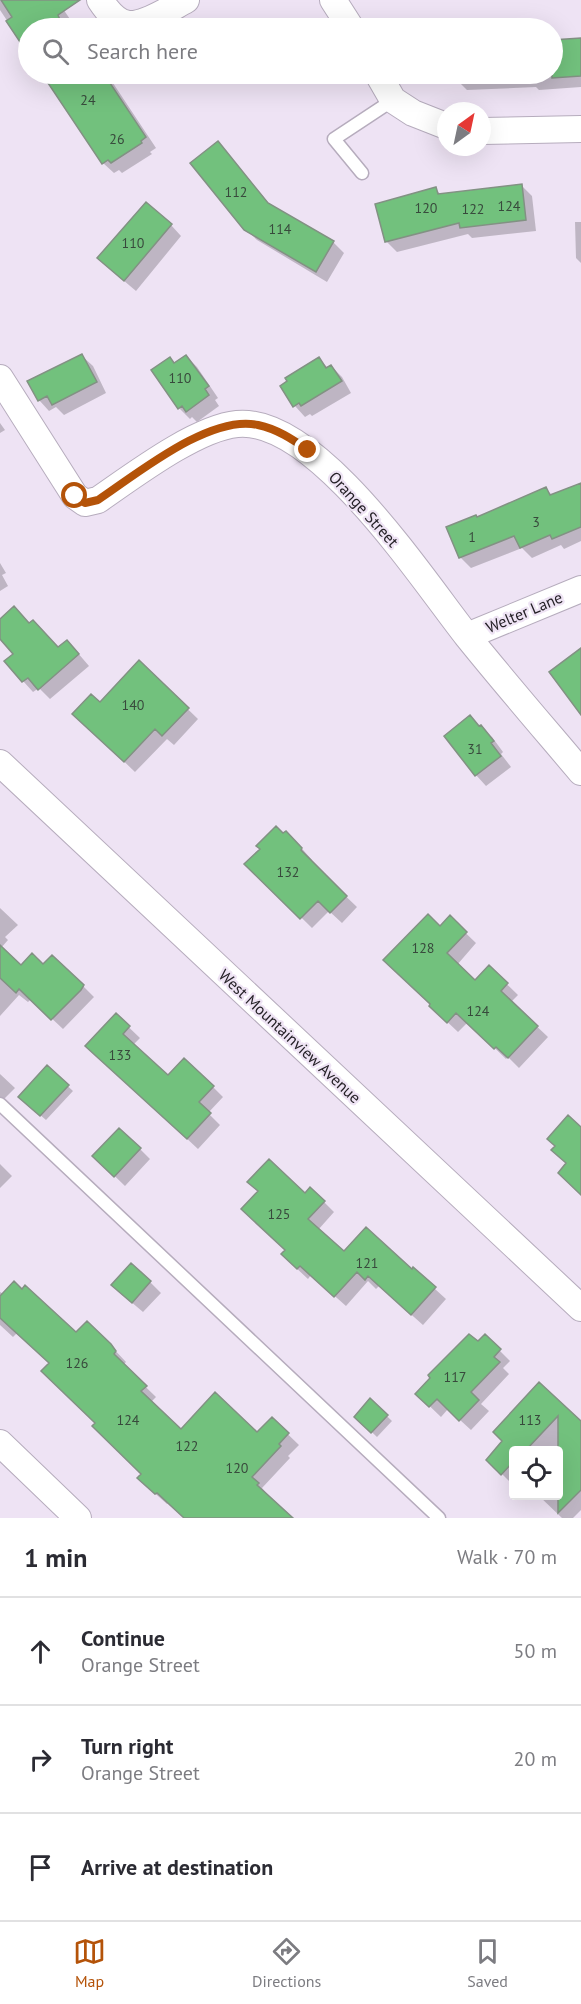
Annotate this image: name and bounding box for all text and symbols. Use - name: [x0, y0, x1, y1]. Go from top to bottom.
- search box: [18, 18, 563, 84]
- icon: search: [39, 35, 72, 68]
- text: Search here: [87, 37, 198, 65]
- house number: 24: [80, 91, 96, 109]
- north arrow: [437, 102, 491, 156]
- house number: 26: [109, 130, 125, 148]
- house number: 112: [225, 183, 247, 201]
- house number: 124: [498, 197, 521, 215]
- house number: 120: [415, 199, 438, 217]
- house number: 122: [462, 200, 484, 218]
- house number: 114: [269, 220, 292, 238]
- house number: 110: [122, 234, 145, 252]
- house number: 110: [169, 369, 192, 387]
- route end: [294, 436, 320, 462]
- street label: Orange Street: [325, 467, 404, 551]
- route start: [61, 482, 87, 508]
- house number: 3: [532, 513, 540, 531]
- house number: 1: [468, 528, 476, 546]
- street label: Welter Lane: [483, 587, 565, 637]
- house number: 140: [122, 696, 145, 714]
- house number: 31: [467, 740, 483, 758]
- house number: 132: [277, 863, 299, 881]
- house number: 128: [412, 939, 434, 957]
- street label: West Mountainview Avenue: [215, 965, 365, 1107]
- house number: 124: [467, 1002, 490, 1020]
- house number: 133: [109, 1046, 131, 1064]
- house number: 125: [268, 1205, 290, 1223]
- house number: 121: [356, 1254, 378, 1272]
- house number: 126: [66, 1354, 88, 1372]
- house number: 117: [444, 1368, 466, 1386]
- house number: 124: [117, 1411, 140, 1429]
- house number: 113: [519, 1411, 541, 1429]
- house number: 122: [176, 1437, 198, 1455]
- map controls: [509, 1446, 563, 1500]
- button: locate: [509, 1446, 563, 1500]
- house number: 120: [226, 1459, 249, 1477]
- text: 1 min: [24, 1541, 87, 1574]
- text: Walk · 70 m: [457, 1544, 557, 1570]
- text: Continue: [81, 1624, 165, 1652]
- icon: ahead: [24, 1635, 57, 1668]
- text: 50 m: [514, 1638, 557, 1664]
- text: Orange Street: [81, 1652, 200, 1678]
- text: Turn right: [81, 1732, 173, 1760]
- icon: right: [24, 1743, 57, 1776]
- text: 20 m: [514, 1746, 557, 1772]
- text: Orange Street: [81, 1760, 200, 1786]
- icon: arrive: [24, 1851, 57, 1884]
- text: Arrive at destination: [81, 1853, 273, 1881]
- tab: Map: [73, 1935, 106, 1991]
- tab: Directions: [252, 1935, 321, 1991]
- tab: Saved: [467, 1935, 508, 1991]

